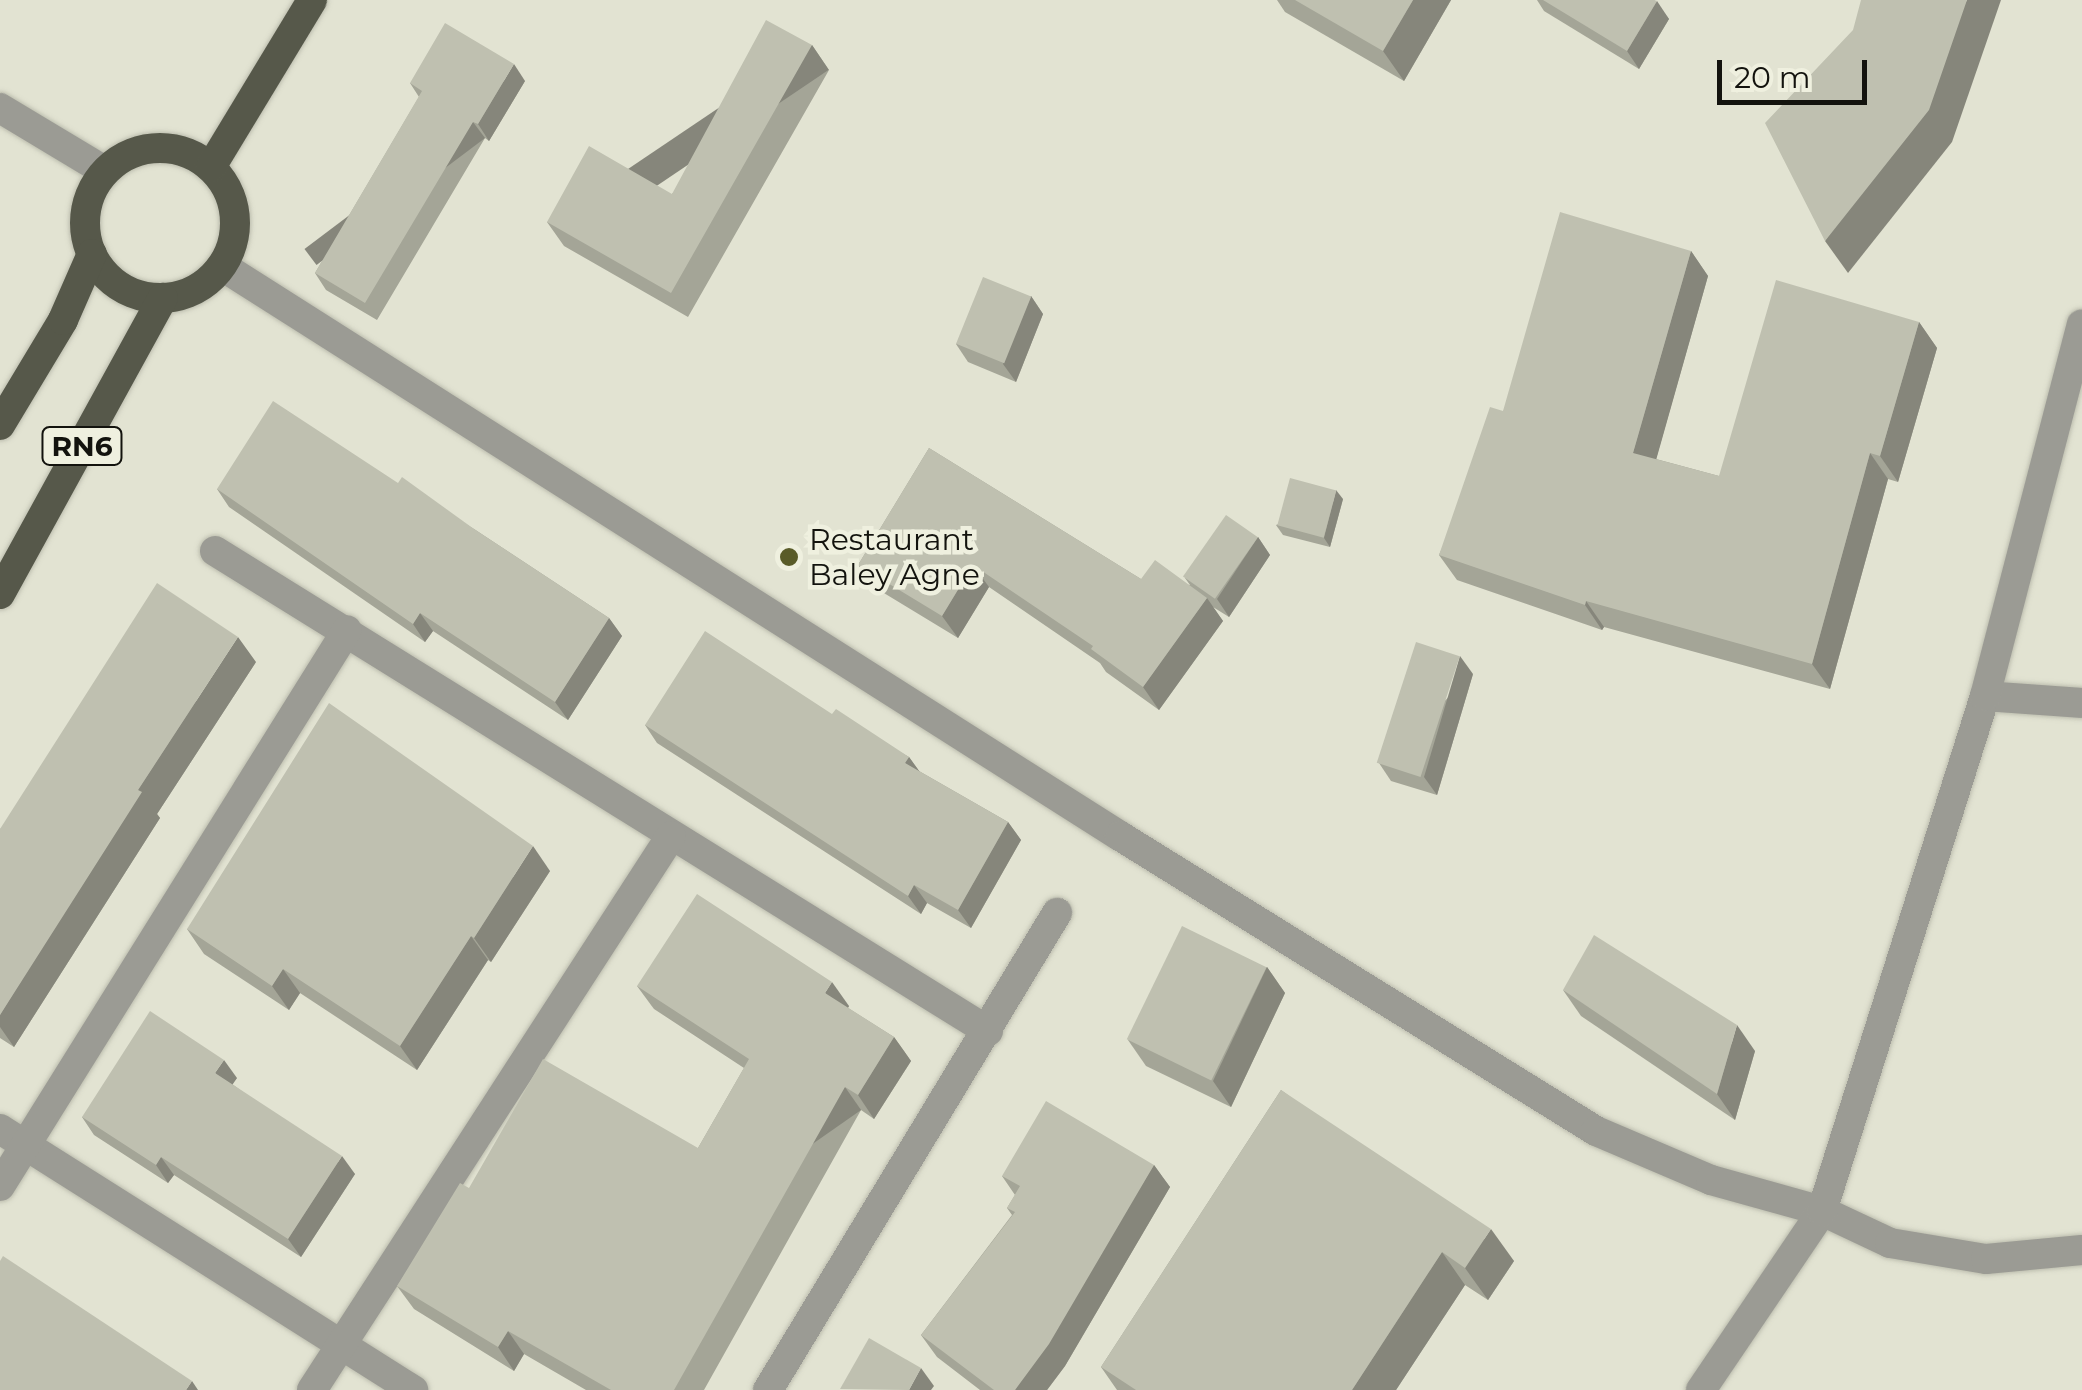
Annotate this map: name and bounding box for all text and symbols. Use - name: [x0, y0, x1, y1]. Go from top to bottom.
- scale bar: [1722, 40, 1872, 102]
- text: 20 m: [1734, 59, 1811, 96]
- road number: RN6: [39, 423, 124, 469]
- place label: Restaurant Baley Agne: [809, 522, 980, 592]
- marker: Restaurant Baley Agne: [778, 546, 800, 568]

